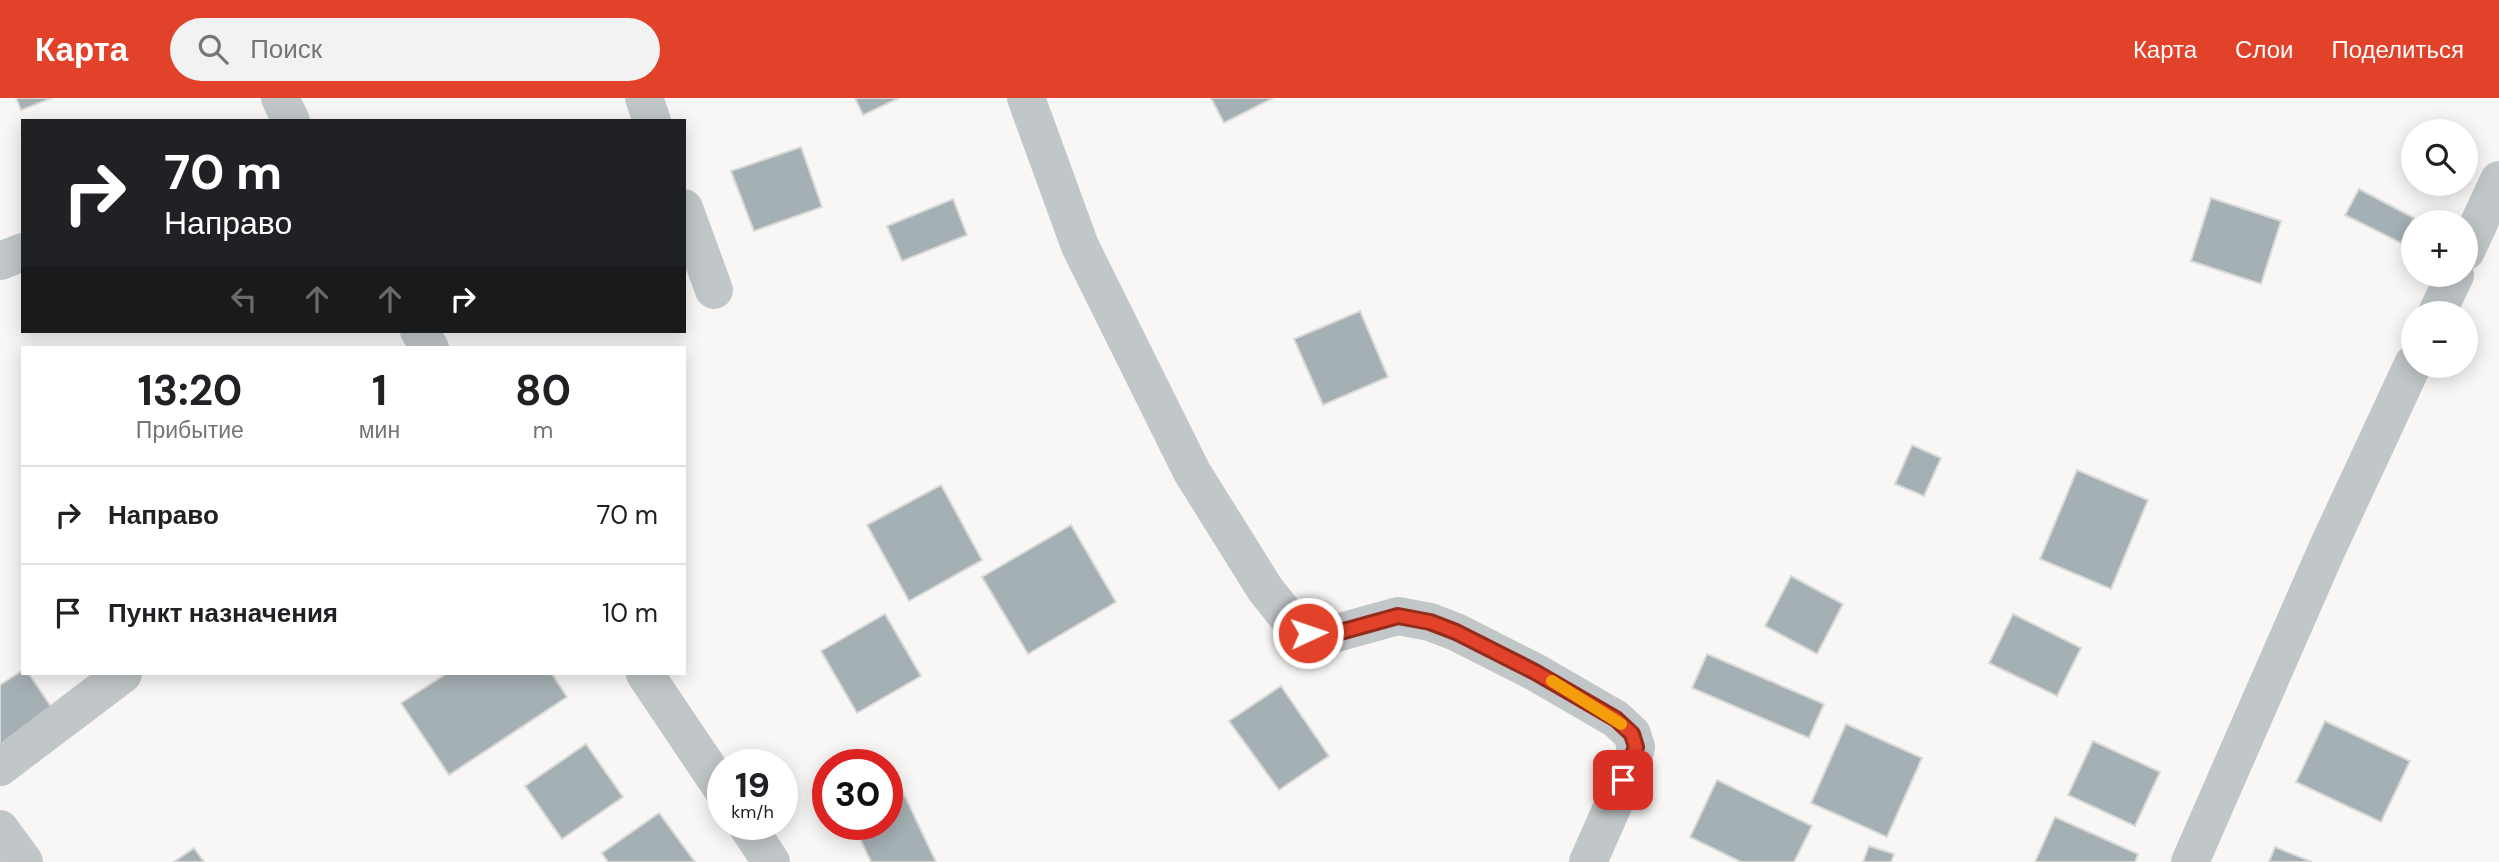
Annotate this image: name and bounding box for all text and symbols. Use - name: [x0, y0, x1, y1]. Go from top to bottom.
- search box: [170, 18, 660, 81]
- text: Карта: [35, 28, 128, 71]
- icon: search: [194, 30, 232, 68]
- text: Поиск: [250, 32, 322, 66]
- text: Карта: [2133, 34, 2197, 65]
- text: Слои: [2235, 34, 2293, 65]
- text: Поделиться: [2331, 34, 2464, 65]
- map controls: [2401, 119, 2478, 378]
- button: search: [2401, 119, 2478, 196]
- text: 70 m: [164, 140, 282, 204]
- icon: right: [49, 147, 140, 238]
- text: Направо: [164, 202, 292, 244]
- button: +: [2401, 210, 2478, 287]
- icon: left: [225, 280, 263, 318]
- icon: ahead: [298, 280, 336, 318]
- icon: ahead: [371, 280, 409, 318]
- icon: right: [444, 280, 482, 318]
- button: −: [2401, 301, 2478, 378]
- text: 13:20: [137, 363, 242, 418]
- text: 1: [372, 363, 387, 418]
- text: 80: [515, 363, 571, 418]
- text: Прибытие: [136, 415, 244, 445]
- text: мин: [359, 415, 400, 445]
- text: m: [533, 415, 553, 445]
- icon: right: [49, 496, 87, 534]
- text: Направо: [108, 498, 219, 532]
- text: 70 m: [597, 498, 658, 532]
- icon: arrive: [49, 594, 87, 632]
- text: Пункт назначения: [108, 596, 338, 630]
- text: 10 m: [602, 596, 658, 630]
- position arrow: [1271, 596, 1345, 670]
- speed limit sign: 30: [812, 749, 903, 840]
- pin: [1593, 750, 1653, 810]
- icon: arrive: [1604, 761, 1642, 799]
- text: 19: [735, 762, 770, 808]
- text: km/h: [731, 800, 774, 824]

